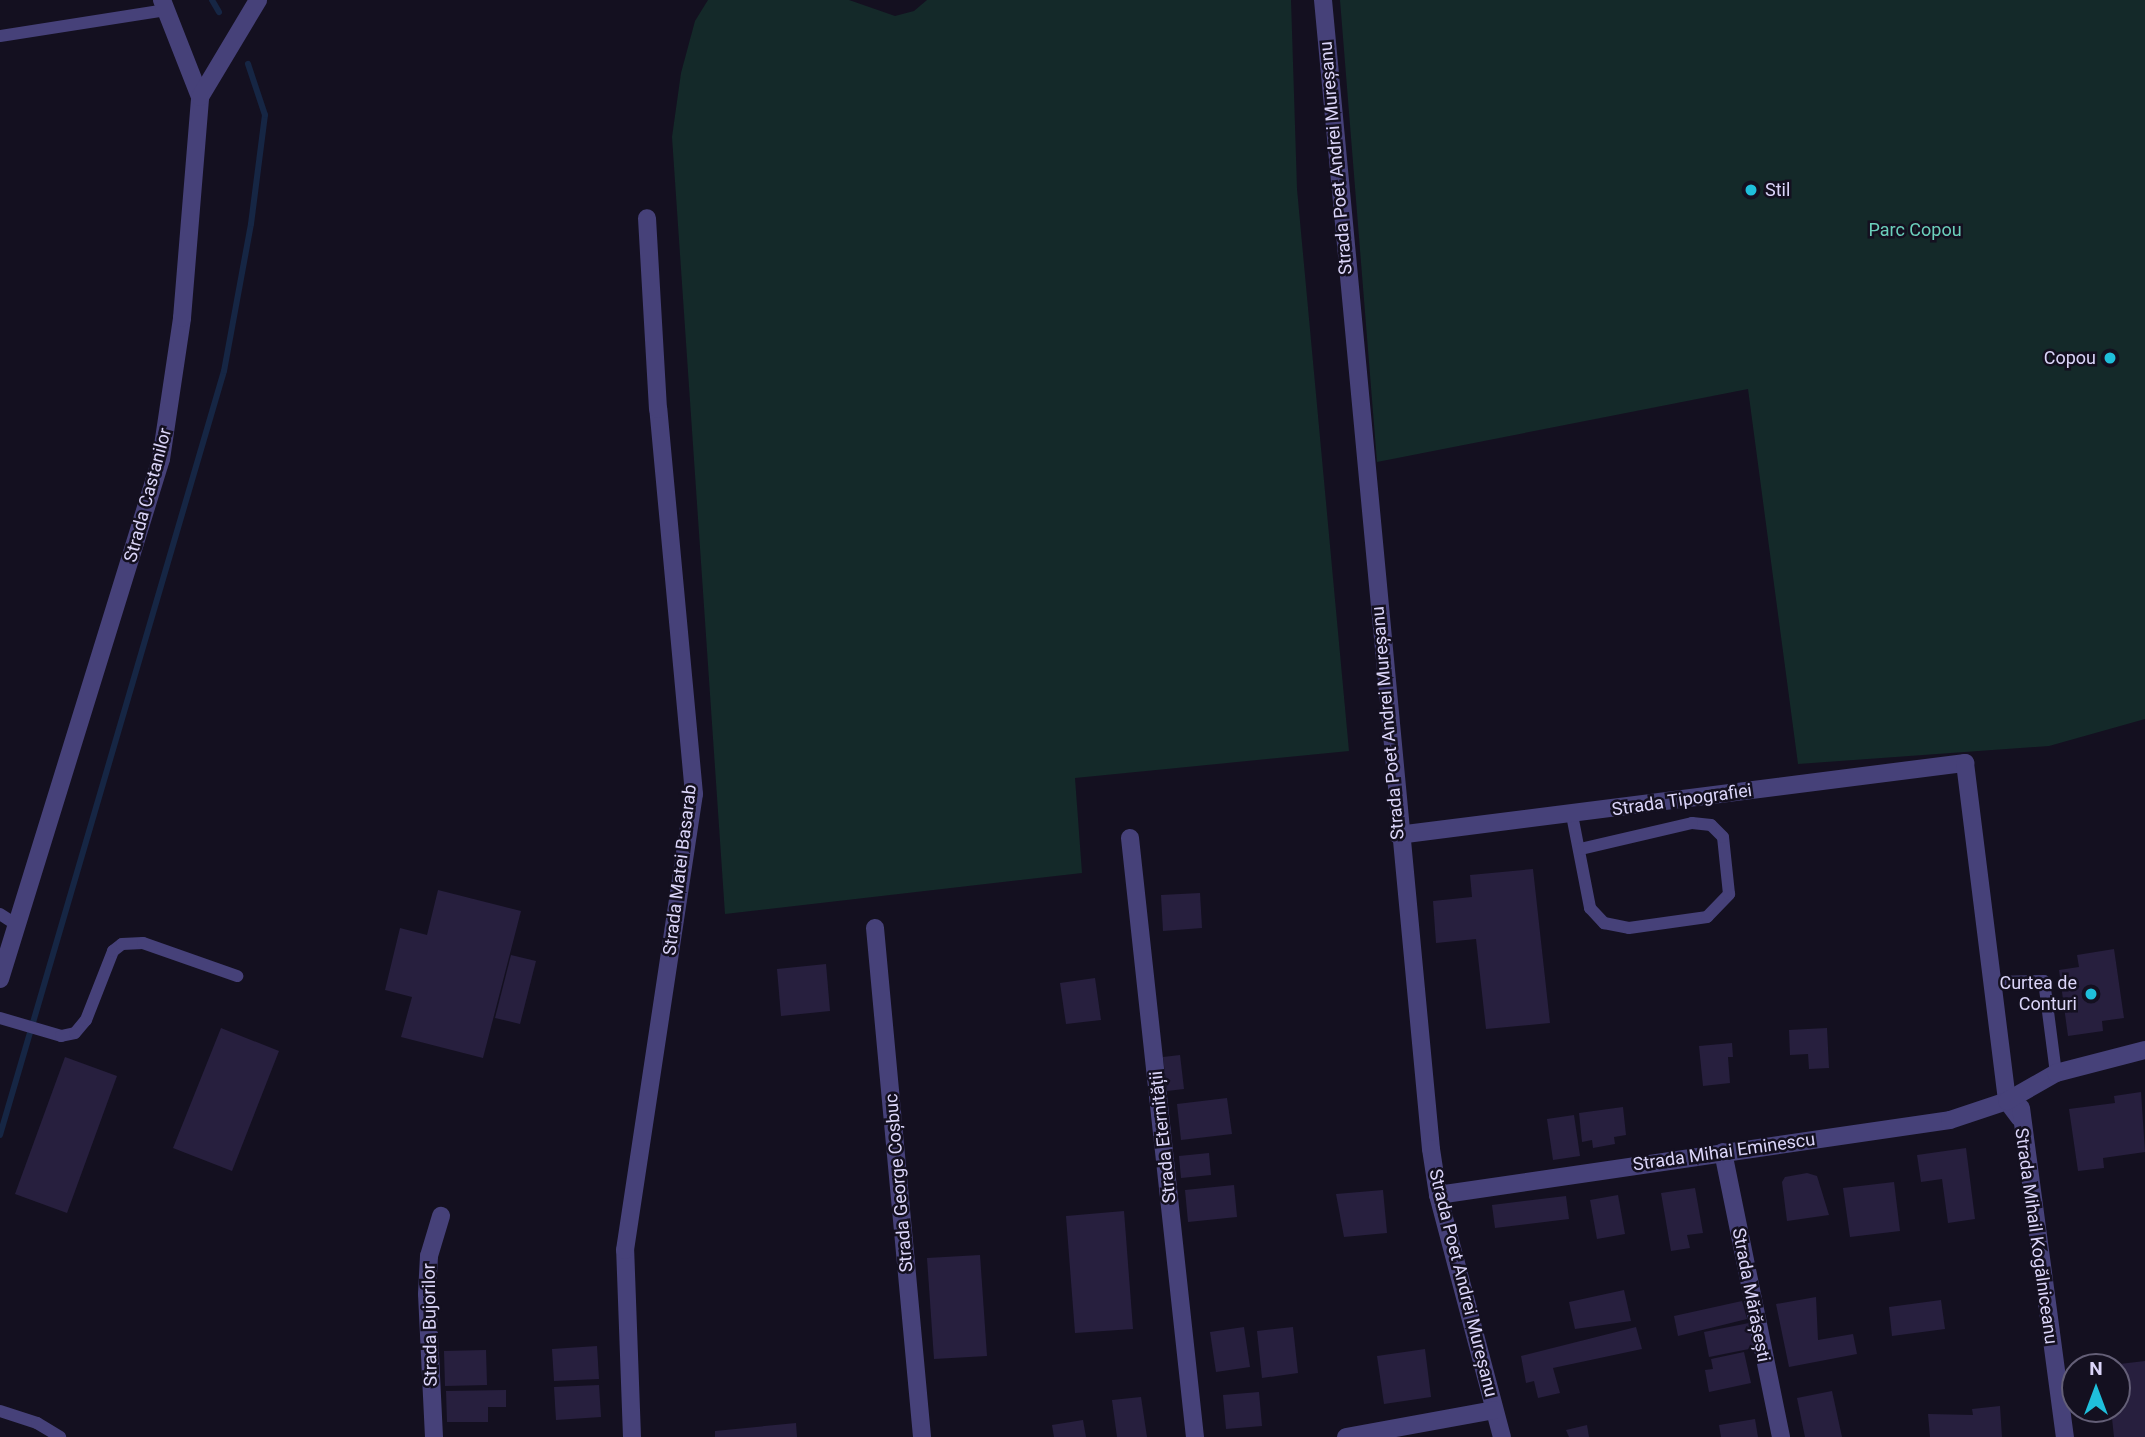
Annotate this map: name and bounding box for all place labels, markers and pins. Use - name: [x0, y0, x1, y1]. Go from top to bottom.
- place label: Stil: [1765, 179, 1790, 201]
- marker: Stil: [1743, 182, 1759, 198]
- place label: Copou: [2044, 347, 2096, 369]
- marker: Copou: [2102, 350, 2118, 366]
- place label: Curtea de Conturi: [1999, 973, 2077, 1016]
- marker: Curtea de Conturi: [2083, 986, 2099, 1002]

